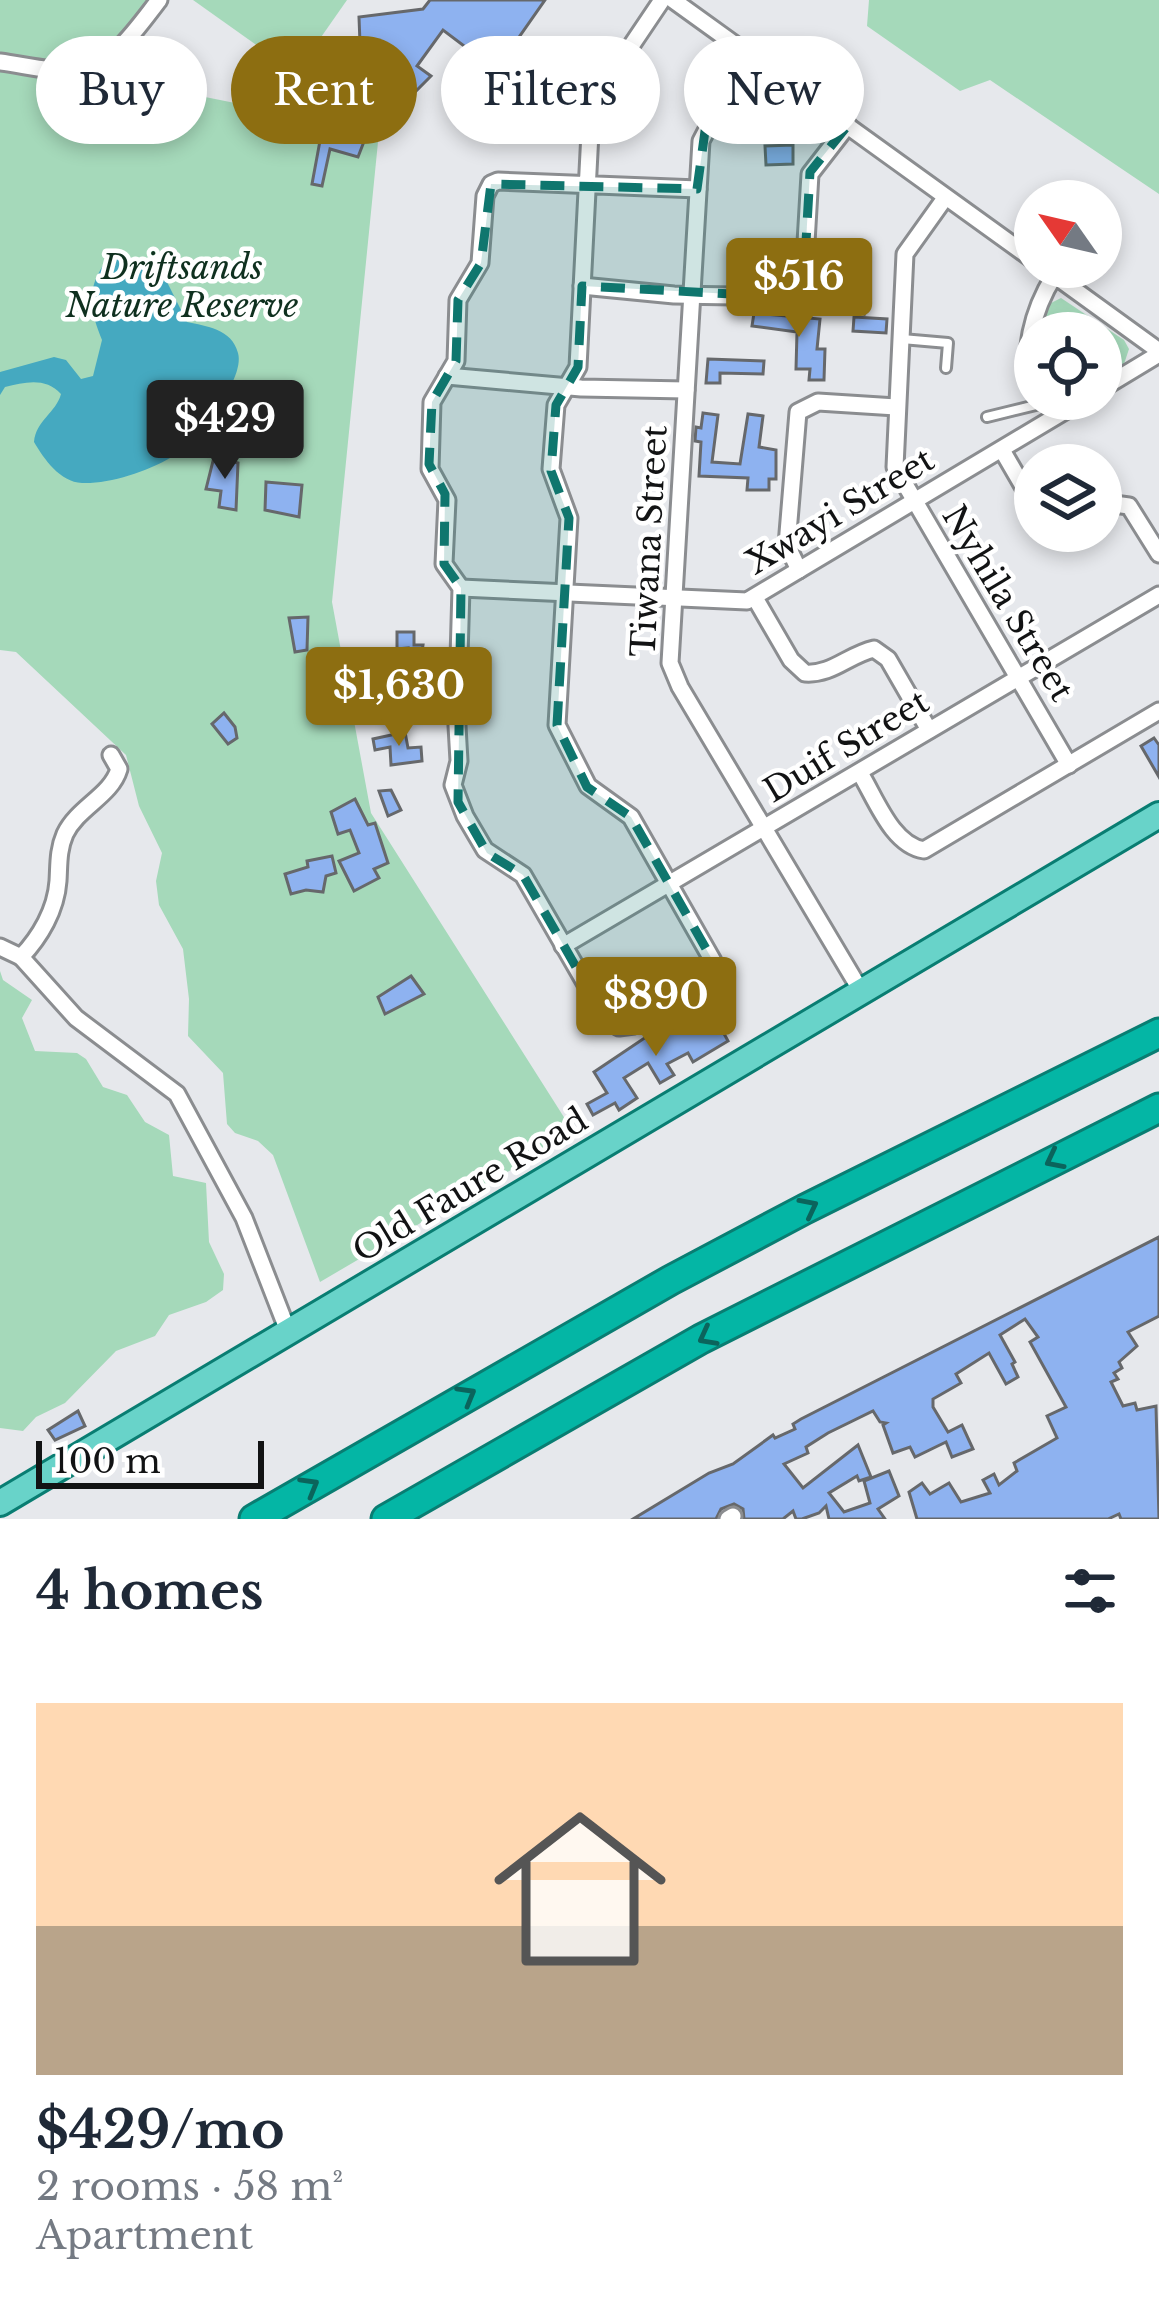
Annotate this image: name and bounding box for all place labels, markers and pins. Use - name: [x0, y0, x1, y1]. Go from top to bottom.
- pin: $516: [728, 238, 870, 340]
- pin: $429: [154, 380, 296, 482]
- pin: $1,630: [301, 647, 497, 749]
- pin: $890: [585, 957, 727, 1059]

